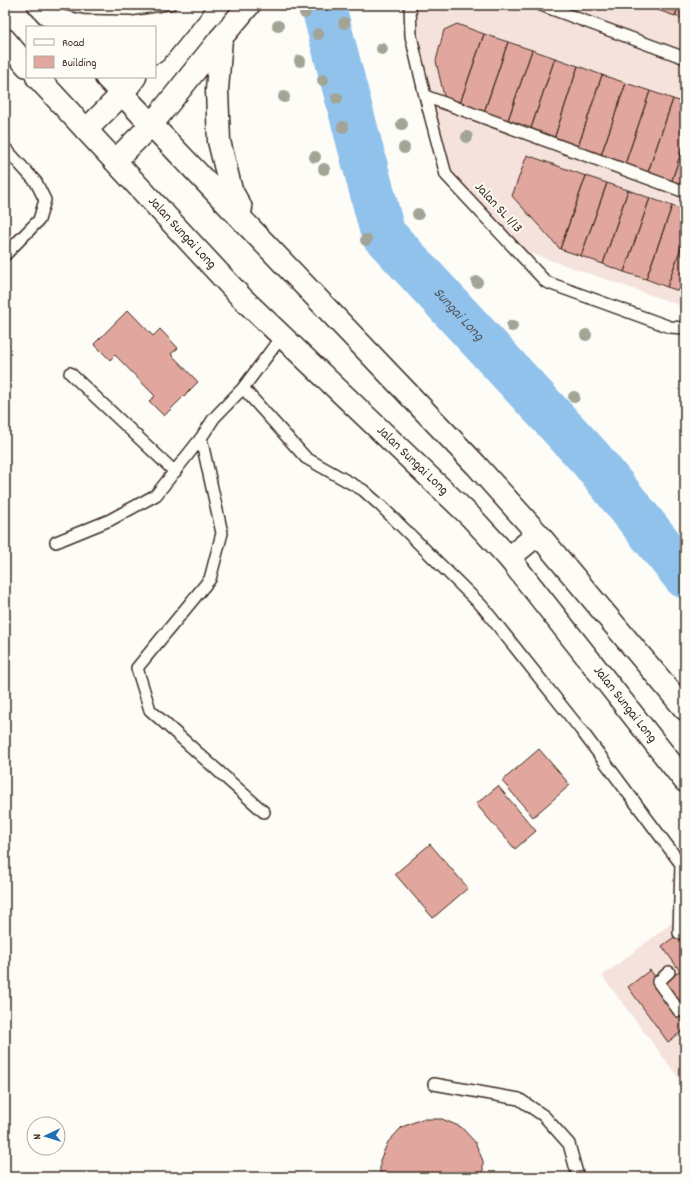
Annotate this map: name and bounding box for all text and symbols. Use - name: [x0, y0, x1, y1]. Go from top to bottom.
- legend: [26, 26, 156, 78]
- text: Road: [62, 35, 84, 52]
- text: Building: [62, 55, 97, 72]
- street label: Jalan SL 1/13: [469, 178, 527, 238]
- street label: Jalan Sungai Long: [143, 192, 221, 274]
- water label: Sungai Long: [427, 283, 489, 347]
- street label: Jalan Sungai Long: [372, 421, 453, 500]
- street label: Jalan Sungai Long: [588, 662, 661, 747]
- north arrow: [26, 1116, 66, 1156]
- text: N: [30, 1133, 46, 1140]

